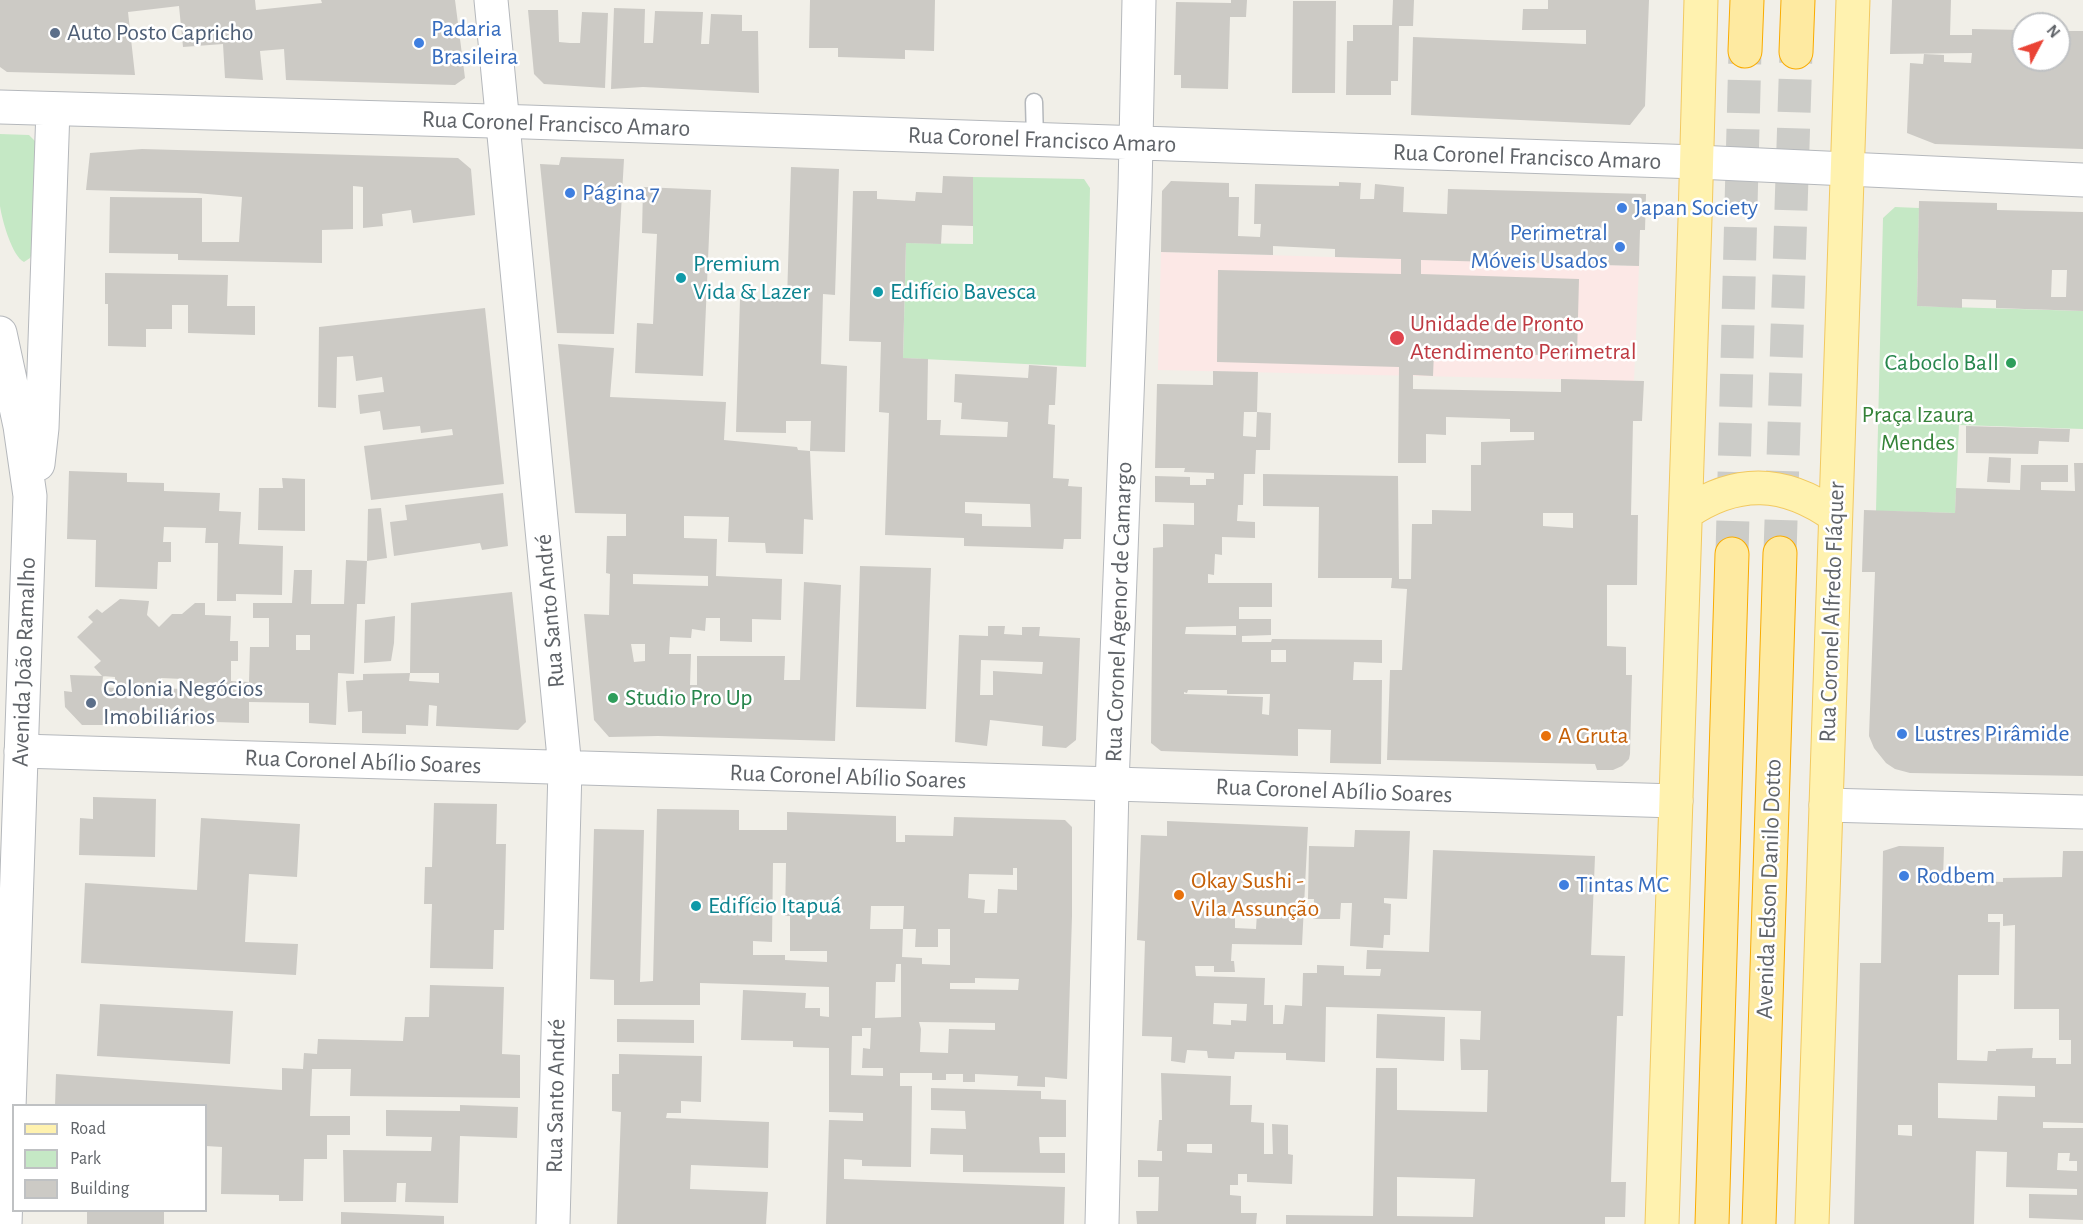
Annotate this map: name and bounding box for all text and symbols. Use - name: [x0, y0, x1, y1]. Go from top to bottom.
- north arrow: [2011, 12, 2071, 72]
- place label: Padaria Brasileira: [431, 15, 518, 71]
- place label: Auto Posto Capricho: [67, 19, 254, 47]
- text: N: [2043, 22, 2063, 41]
- marker: Auto Posto Capricho: [48, 26, 62, 40]
- marker: Padaria Brasileira: [412, 36, 426, 50]
- street label: Rua Coronel Francisco Amaro: [421, 105, 691, 143]
- street label: Rua Coronel Francisco Amaro: [907, 121, 1177, 159]
- street label: Rua Coronel Francisco Amaro: [1392, 138, 1662, 176]
- place label: Página 7: [582, 179, 660, 207]
- marker: Página 7: [563, 186, 577, 200]
- place label: Japan Society: [1634, 194, 1758, 222]
- marker: Japan Society: [1615, 201, 1629, 215]
- place label: Perimetral Móveis Usados: [1471, 219, 1608, 275]
- marker: Perimetral Móveis Usados: [1613, 240, 1627, 254]
- place label: Premium Vida & Lazer: [693, 250, 810, 306]
- marker: Premium Vida & Lazer: [674, 271, 688, 285]
- place label: Edifício Bavesca: [890, 278, 1037, 306]
- marker: Edifício Bavesca: [871, 285, 885, 299]
- place label: Unidade de Pronto Atendimento Perimetral: [1410, 310, 1637, 366]
- marker: Unidade de Pronto Atendimento Perimetral: [1388, 329, 1406, 347]
- place label: Caboclo Ball: [1885, 349, 1999, 377]
- marker: Caboclo Ball: [2004, 356, 2018, 370]
- park label: Praça Izaura Mendes: [1862, 401, 1974, 457]
- street label: Rua Coronel Agenor de Camargo: [1099, 461, 1139, 763]
- street label: Rua Coronel Alfredo Fláquer: [1813, 481, 1851, 743]
- street label: Rua Santo André: [529, 533, 571, 689]
- street label: Avenida João Ramalho: [6, 557, 42, 767]
- place label: Colonia Negócios Imobiliários: [103, 675, 263, 731]
- place label: Studio Pro Up: [625, 684, 753, 712]
- marker: Studio Pro Up: [606, 691, 620, 705]
- marker: Colonia Negócios Imobiliários: [84, 696, 98, 710]
- place label: Lustres Pirâmide: [1914, 720, 2070, 748]
- place label: A Gruta: [1558, 722, 1628, 750]
- marker: Lustres Pirâmide: [1895, 727, 1909, 741]
- marker: A Gruta: [1539, 729, 1553, 743]
- street label: Rua Coronel Abílio Soares: [244, 743, 482, 781]
- street label: Rua Coronel Abílio Soares: [729, 758, 967, 796]
- street label: Avenida Edson Danilo Dotto: [1750, 758, 1788, 1020]
- street label: Rua Coronel Abílio Soares: [1215, 772, 1453, 810]
- place label: Rodbem: [1916, 862, 1995, 890]
- place label: Okay Sushi - Vila Assunção: [1191, 867, 1319, 923]
- marker: Rodbem: [1897, 869, 1911, 883]
- place label: Tintas MC: [1576, 871, 1669, 899]
- marker: Tintas MC: [1557, 878, 1571, 892]
- marker: Okay Sushi - Vila Assunção: [1172, 888, 1186, 902]
- place label: Edifício Itapuá: [708, 892, 842, 920]
- marker: Edifício Itapuá: [689, 899, 703, 913]
- street label: Rua Santo André: [540, 1019, 572, 1173]
- legend: [12, 1104, 207, 1212]
- text: Road: [70, 1120, 106, 1138]
- text: Park: [70, 1150, 101, 1168]
- text: Building: [70, 1180, 129, 1198]

